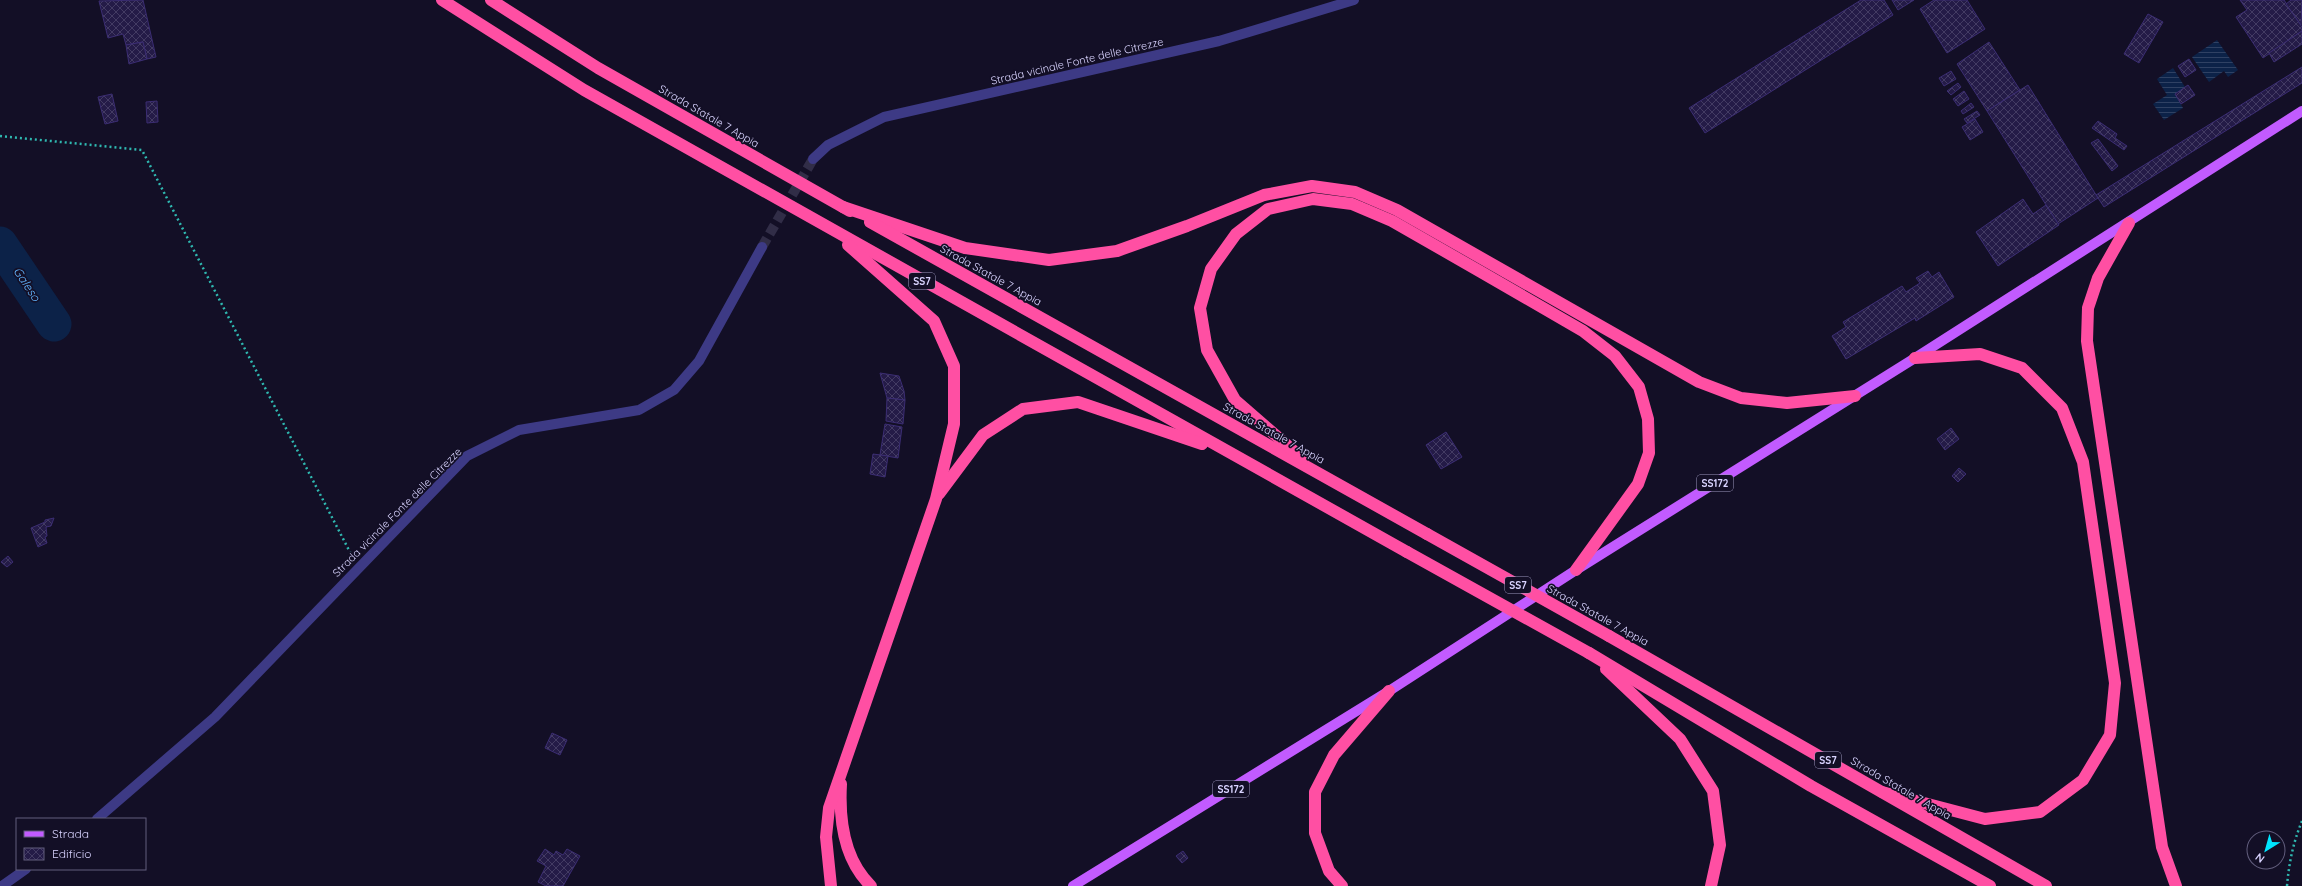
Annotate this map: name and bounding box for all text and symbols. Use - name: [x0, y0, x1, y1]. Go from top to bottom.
- street label: Strada vicinale Fonte delle Citrezze: [989, 34, 1165, 88]
- street label: Strada Statale 7 Appia: [656, 82, 762, 150]
- street label: Strada Statale 7 Appia: [938, 241, 1044, 309]
- water label: Galeso: [10, 264, 44, 305]
- road number: SS7: [909, 273, 935, 289]
- street label: Strada Statale 7 Appia: [1221, 399, 1327, 467]
- street label: Strada vicinale Fonte delle Citrezze: [329, 444, 465, 580]
- road number: SS172: [1697, 475, 1733, 491]
- road number: SS7: [1505, 577, 1531, 593]
- street label: Strada Statale 7 Appia: [1545, 581, 1651, 649]
- road number: SS7: [1815, 752, 1841, 768]
- street label: Strada Statale 7 Appia: [1848, 754, 1954, 822]
- road number: SS172: [1213, 781, 1249, 797]
- legend: [16, 818, 146, 870]
- text: Strada: [52, 826, 89, 841]
- north arrow: [2246, 830, 2286, 870]
- text: Edificio: [52, 846, 92, 861]
- text: N: [2253, 850, 2267, 866]

